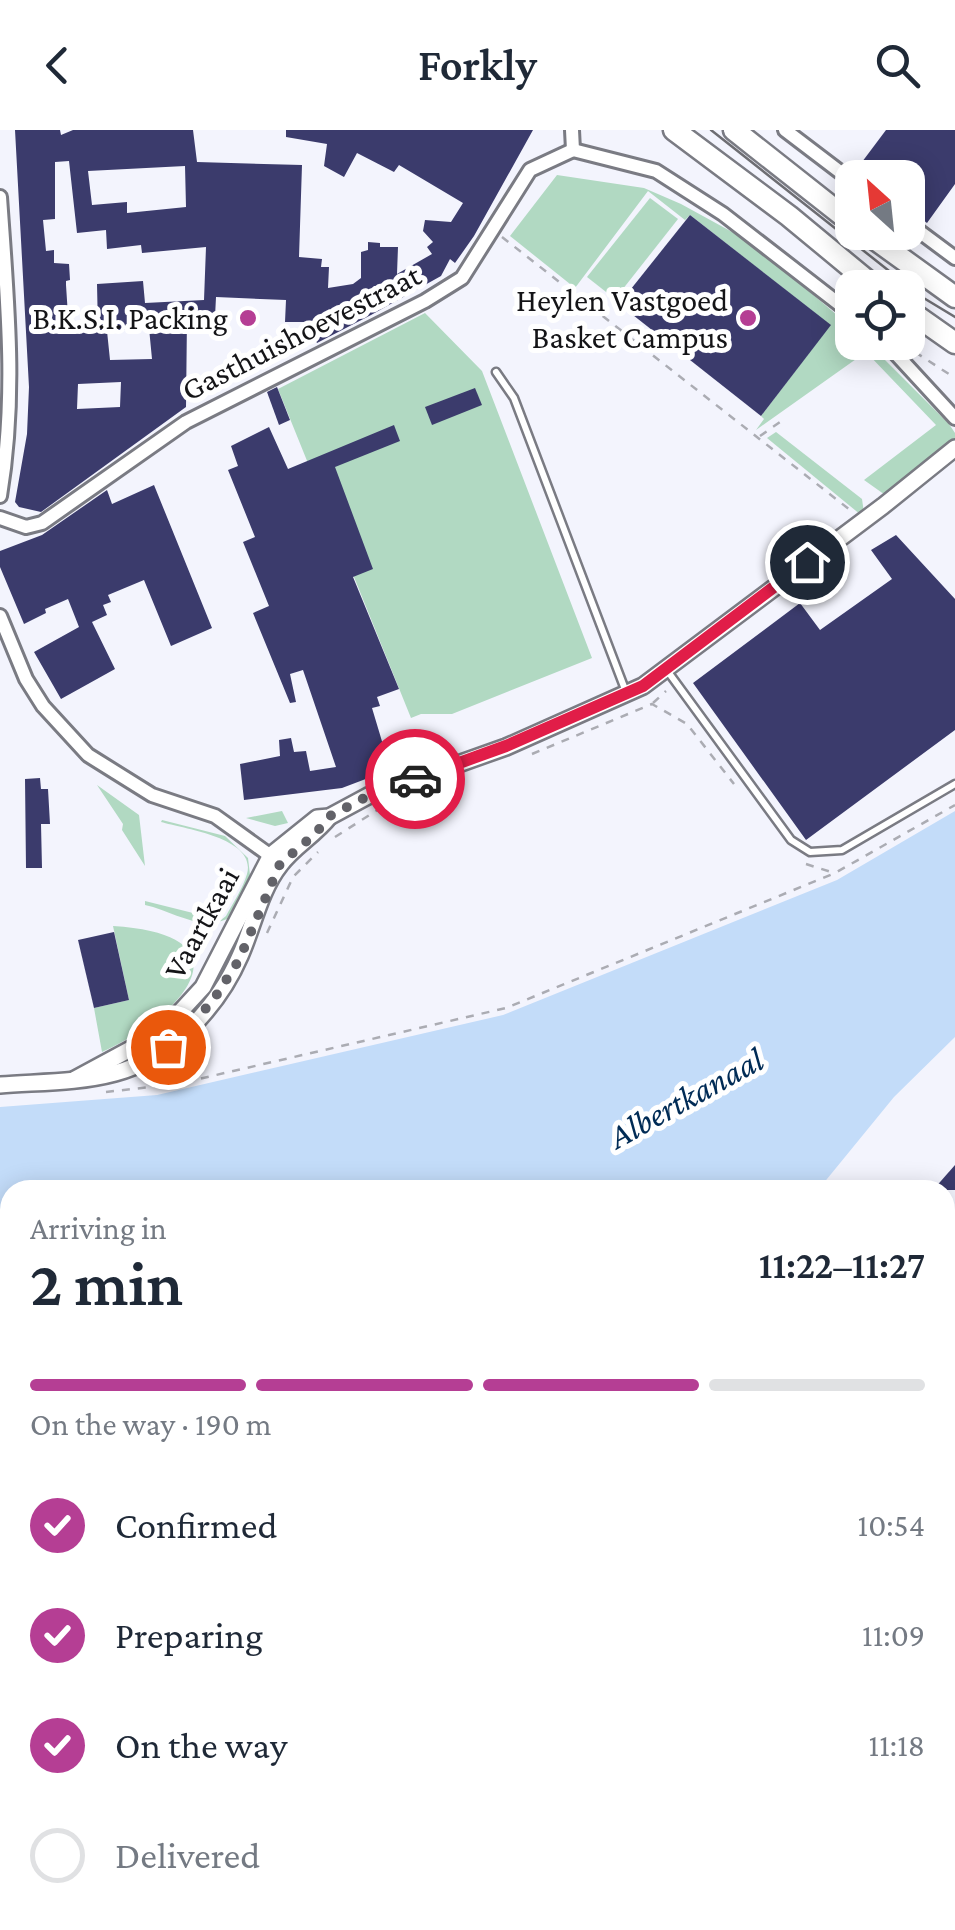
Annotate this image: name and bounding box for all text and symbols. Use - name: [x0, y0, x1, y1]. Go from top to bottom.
- icon: back: [30, 38, 85, 93]
- icon: search: [870, 38, 925, 93]
- text: Forkly: [418, 40, 537, 90]
- north arrow: [835, 160, 925, 250]
- map controls: [835, 160, 925, 360]
- street label: Gasthuishoevestraat: [176, 256, 427, 408]
- button: locate: [835, 270, 925, 360]
- place label: Heylen Vastgoed Basket Campus: [516, 282, 728, 355]
- place label: B.K.S.I. Packing: [32, 300, 228, 336]
- marker: B.K.S.I. Packing: [237, 307, 259, 329]
- marker: Heylen Vastgoed Basket Campus: [737, 307, 759, 329]
- pin: [765, 520, 850, 605]
- icon: home: [780, 535, 835, 590]
- courier: [365, 729, 465, 829]
- icon: car: [388, 752, 443, 807]
- street label: Vaartkaai: [156, 861, 246, 985]
- pin: [126, 1005, 211, 1090]
- icon: bag: [141, 1020, 196, 1075]
- water label: Albertkanaal: [600, 1039, 770, 1157]
- text: Arriving in: [30, 1210, 167, 1246]
- text: 11:22–11:27: [759, 1244, 925, 1286]
- text: 2 min: [30, 1247, 183, 1319]
- text: On the way · 190 m: [30, 1406, 272, 1442]
- icon: check: [30, 1498, 85, 1553]
- text: Confirmed: [115, 1504, 278, 1546]
- text: 10:54: [858, 1507, 925, 1543]
- icon: check: [30, 1608, 85, 1663]
- text: Preparing: [115, 1614, 263, 1656]
- text: 11:09: [862, 1617, 925, 1653]
- icon: check: [30, 1718, 85, 1773]
- text: On the way: [115, 1724, 287, 1766]
- text: 11:18: [869, 1727, 925, 1763]
- text: Delivered: [115, 1834, 260, 1876]

